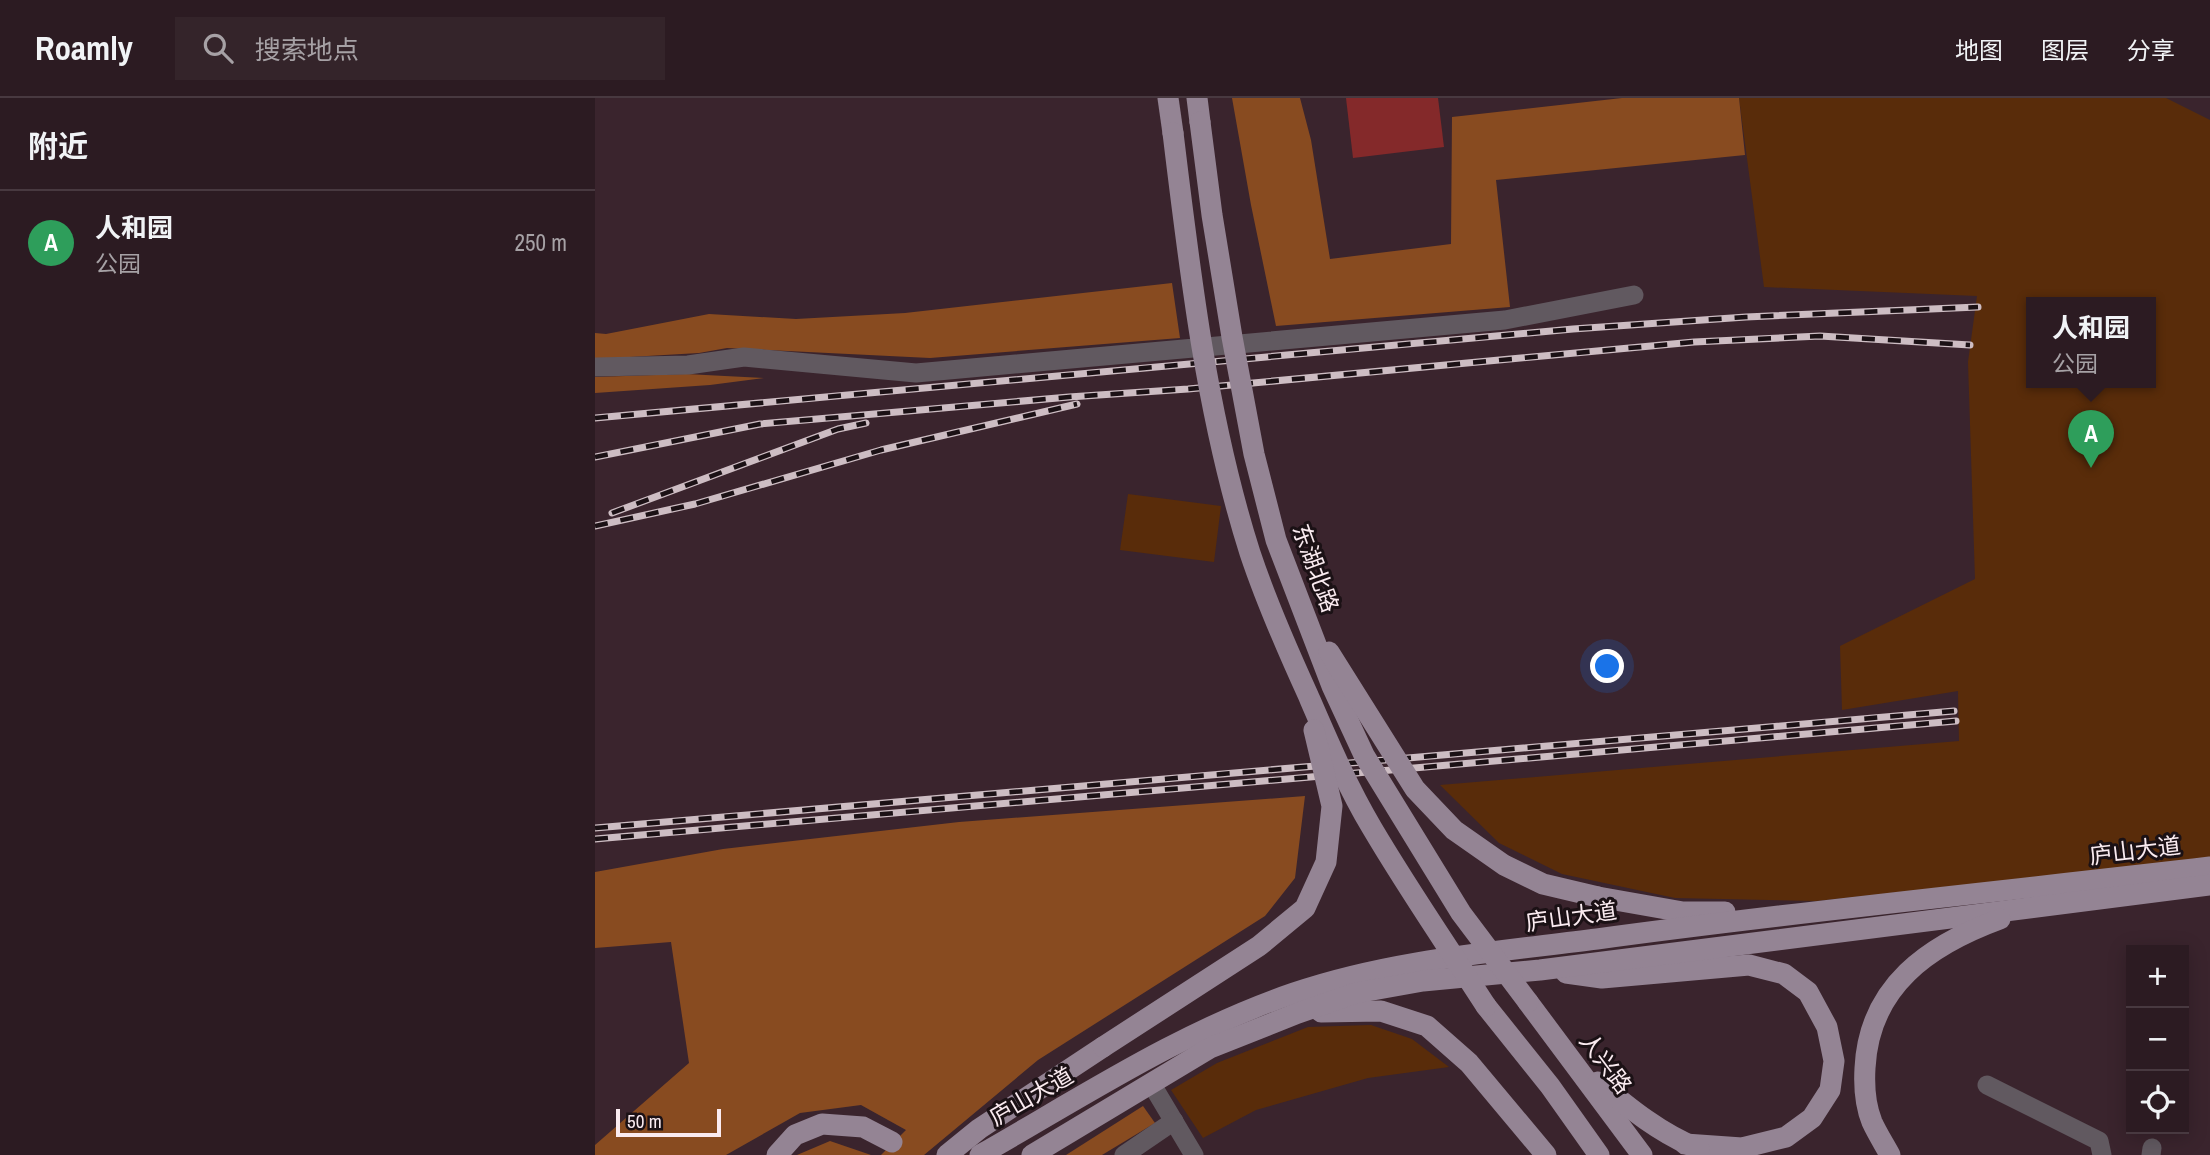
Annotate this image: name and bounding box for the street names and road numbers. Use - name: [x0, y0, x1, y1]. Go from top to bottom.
- street label: 东湖北路: [1286, 519, 1346, 617]
- street label: 庐山大道: [2087, 829, 2183, 871]
- street label: 庐山大道: [1523, 894, 1619, 938]
- street label: 人兴路: [1573, 1026, 1639, 1100]
- street label: 庐山大道: [983, 1060, 1079, 1132]

